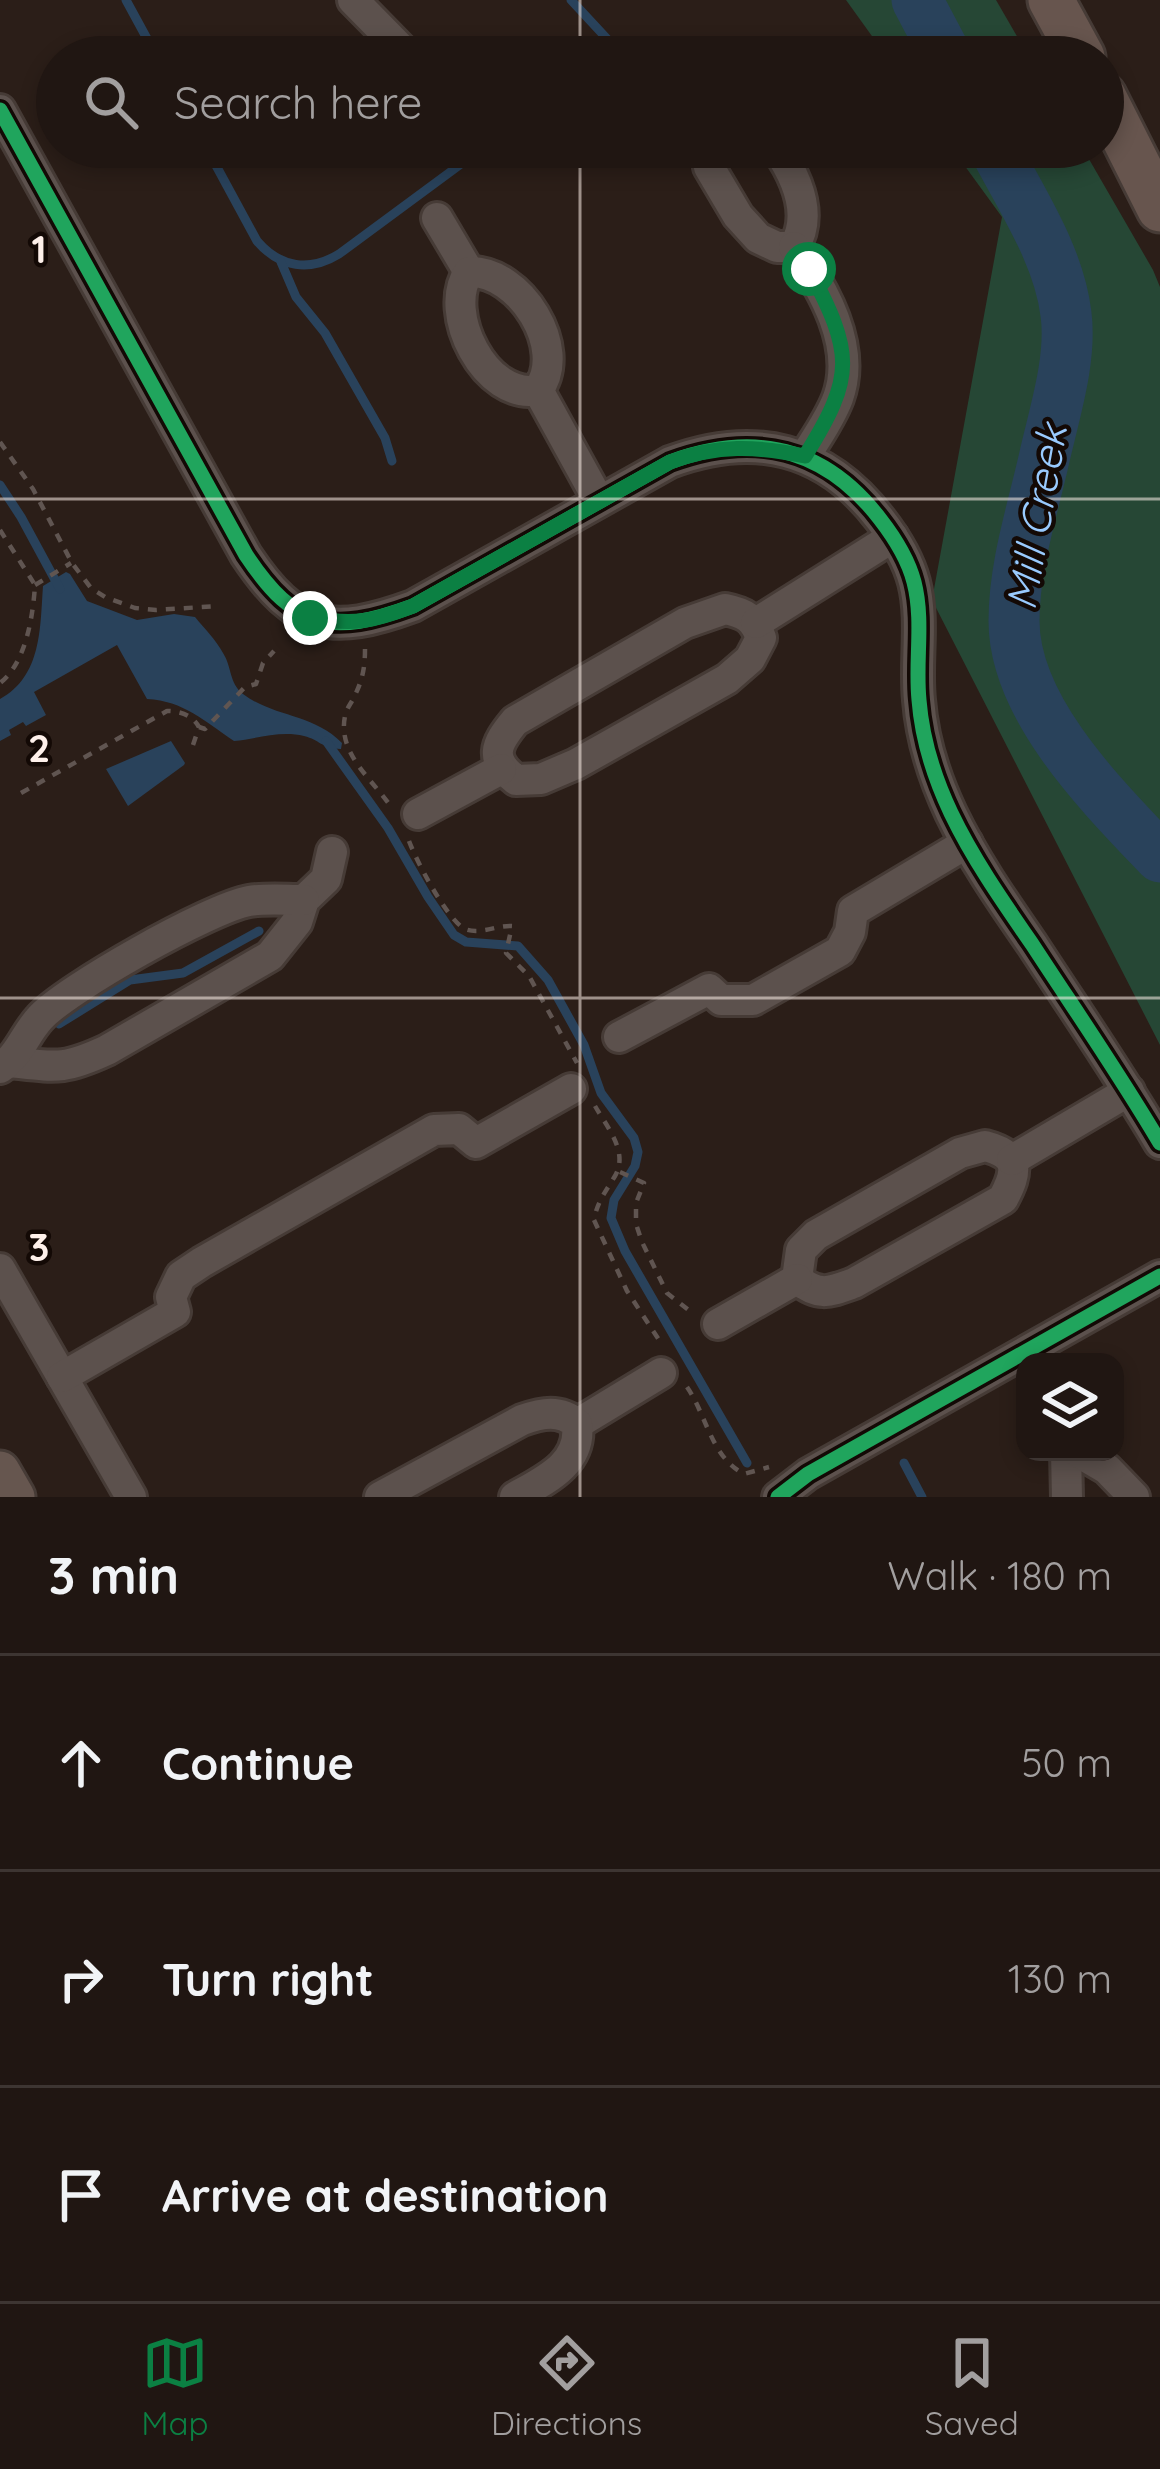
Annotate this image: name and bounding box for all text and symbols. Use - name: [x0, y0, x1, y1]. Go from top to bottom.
- search box: [36, 36, 1124, 168]
- icon: search: [78, 69, 144, 135]
- text: Search here: [174, 74, 422, 130]
- text: 1: [31, 224, 47, 273]
- route start: [782, 242, 836, 296]
- water label: Mill Creek: [994, 417, 1079, 614]
- route end: [283, 591, 337, 645]
- text: 2: [28, 723, 50, 772]
- text: 3: [29, 1222, 49, 1271]
- map controls: [1016, 1353, 1124, 1461]
- button: layers: [1016, 1353, 1124, 1461]
- text: 3 min: [48, 1543, 179, 1607]
- text: Walk · 180 m: [887, 1551, 1112, 1600]
- icon: ahead: [48, 1730, 114, 1796]
- text: Continue: [162, 1735, 354, 1791]
- text: 50 m: [1021, 1738, 1112, 1787]
- icon: right: [48, 1946, 114, 2012]
- text: Turn right: [162, 1951, 374, 2007]
- text: 130 m: [1008, 1954, 1112, 2003]
- icon: arrive: [48, 2162, 114, 2228]
- text: Arrive at destination: [162, 2167, 608, 2223]
- tab: Map: [141, 2330, 209, 2443]
- tab: Directions: [491, 2330, 642, 2443]
- tab: Saved: [925, 2330, 1019, 2443]

